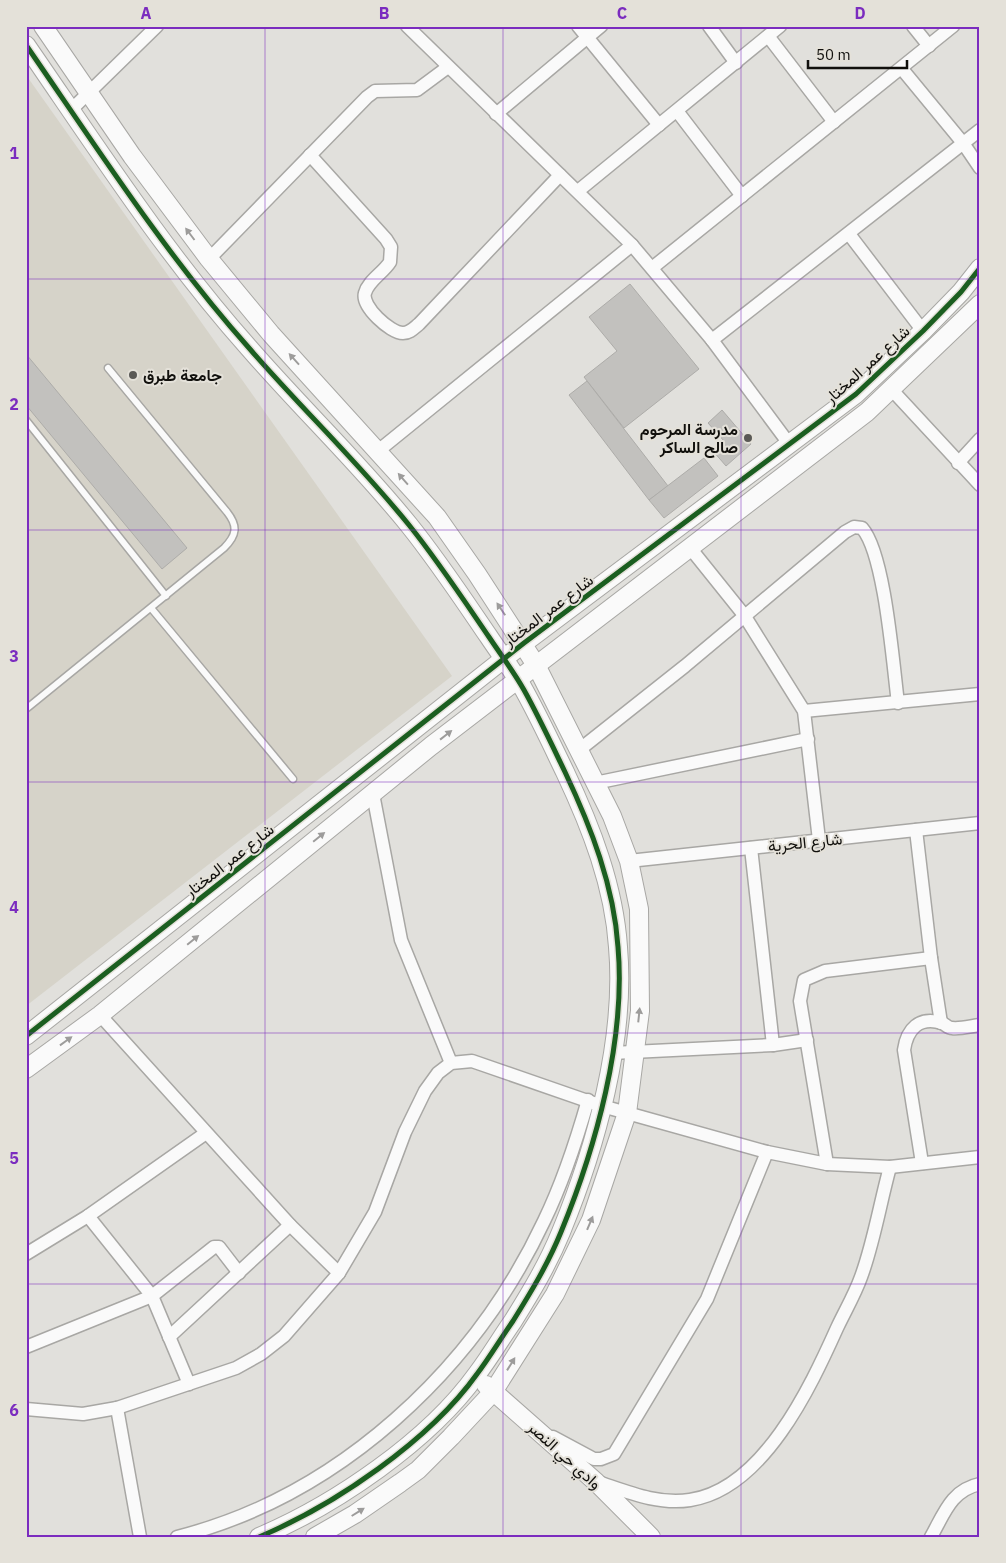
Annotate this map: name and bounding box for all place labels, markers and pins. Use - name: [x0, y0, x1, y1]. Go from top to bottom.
- place label: جامعة طبرق: [143, 365, 222, 386]
- marker: جامعة طبرق: [127, 369, 139, 381]
- place label: مدرسة المرحوم صالح الساكر: [640, 419, 738, 459]
- marker: مدرسة المرحوم صالح الساكر: [742, 432, 754, 444]

